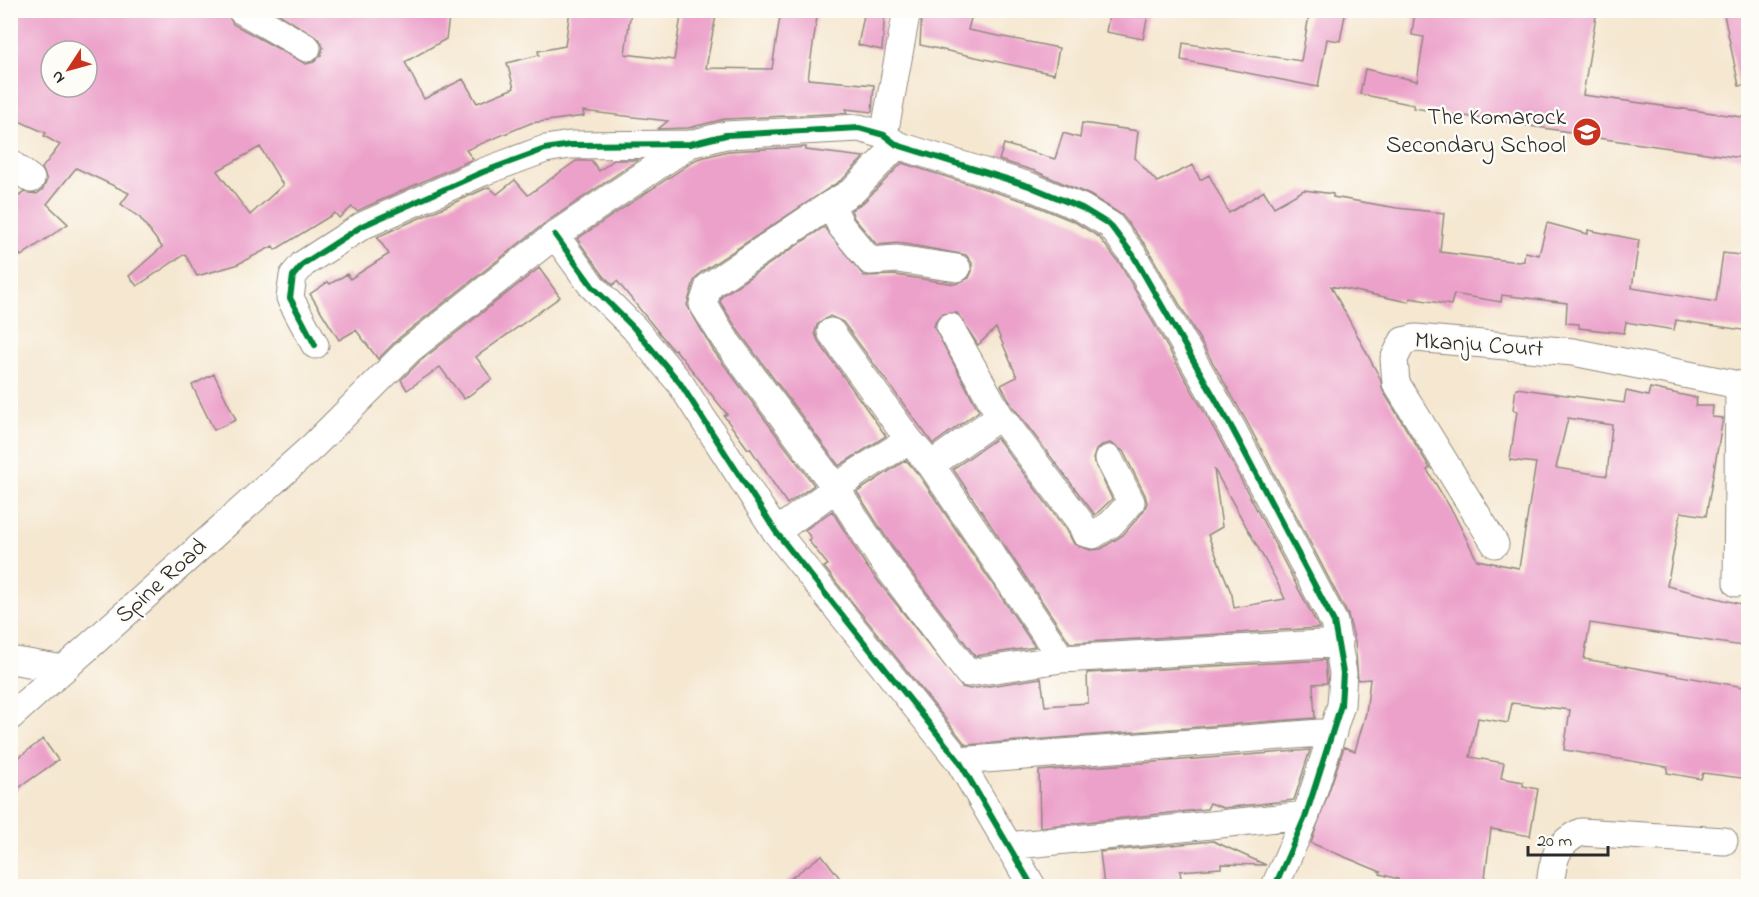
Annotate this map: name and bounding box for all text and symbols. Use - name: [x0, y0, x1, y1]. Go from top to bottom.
- north arrow: [39, 39, 99, 99]
- text: N: [45, 65, 71, 88]
- place label: The Komarock Secondary School: [1386, 101, 1566, 165]
- school or university icon: The Komarock Secondary School: [1571, 116, 1603, 148]
- street label: Mkanju Court: [1413, 324, 1545, 368]
- street label: Spine Road: [108, 531, 216, 633]
- scale bar: [1528, 819, 1608, 857]
- text: 20 m: [1537, 829, 1572, 855]

